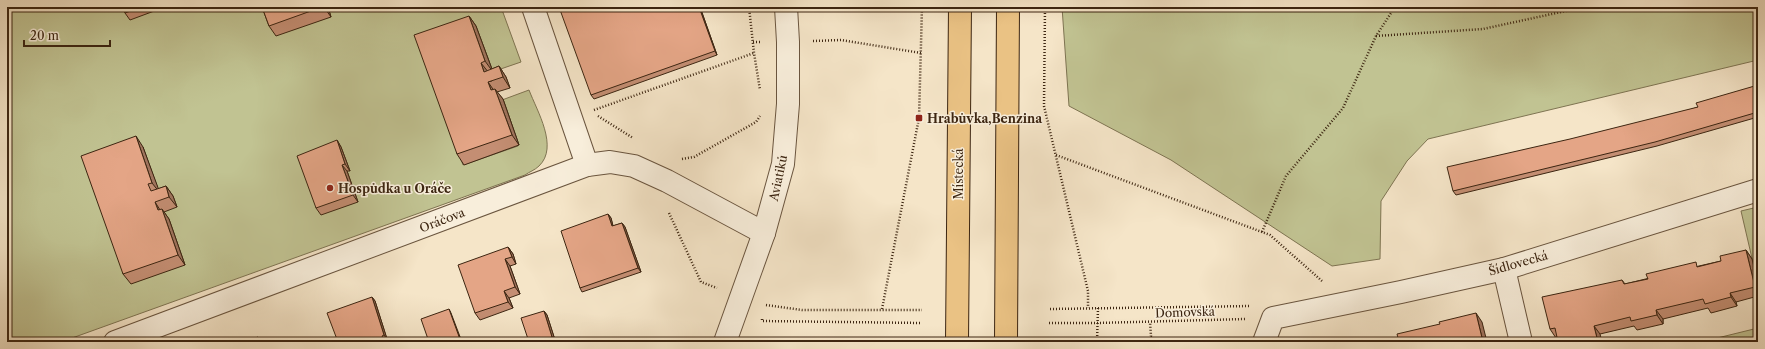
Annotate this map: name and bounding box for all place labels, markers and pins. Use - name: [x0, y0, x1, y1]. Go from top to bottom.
- place label: Hrabůvka,Benzina: [927, 111, 1043, 126]
- marker: Hrabůvka,Benzina: [914, 113, 924, 123]
- place label: Hospůdka u Oráče: [338, 181, 451, 196]
- marker: Hospůdka u Oráče: [325, 183, 335, 193]

